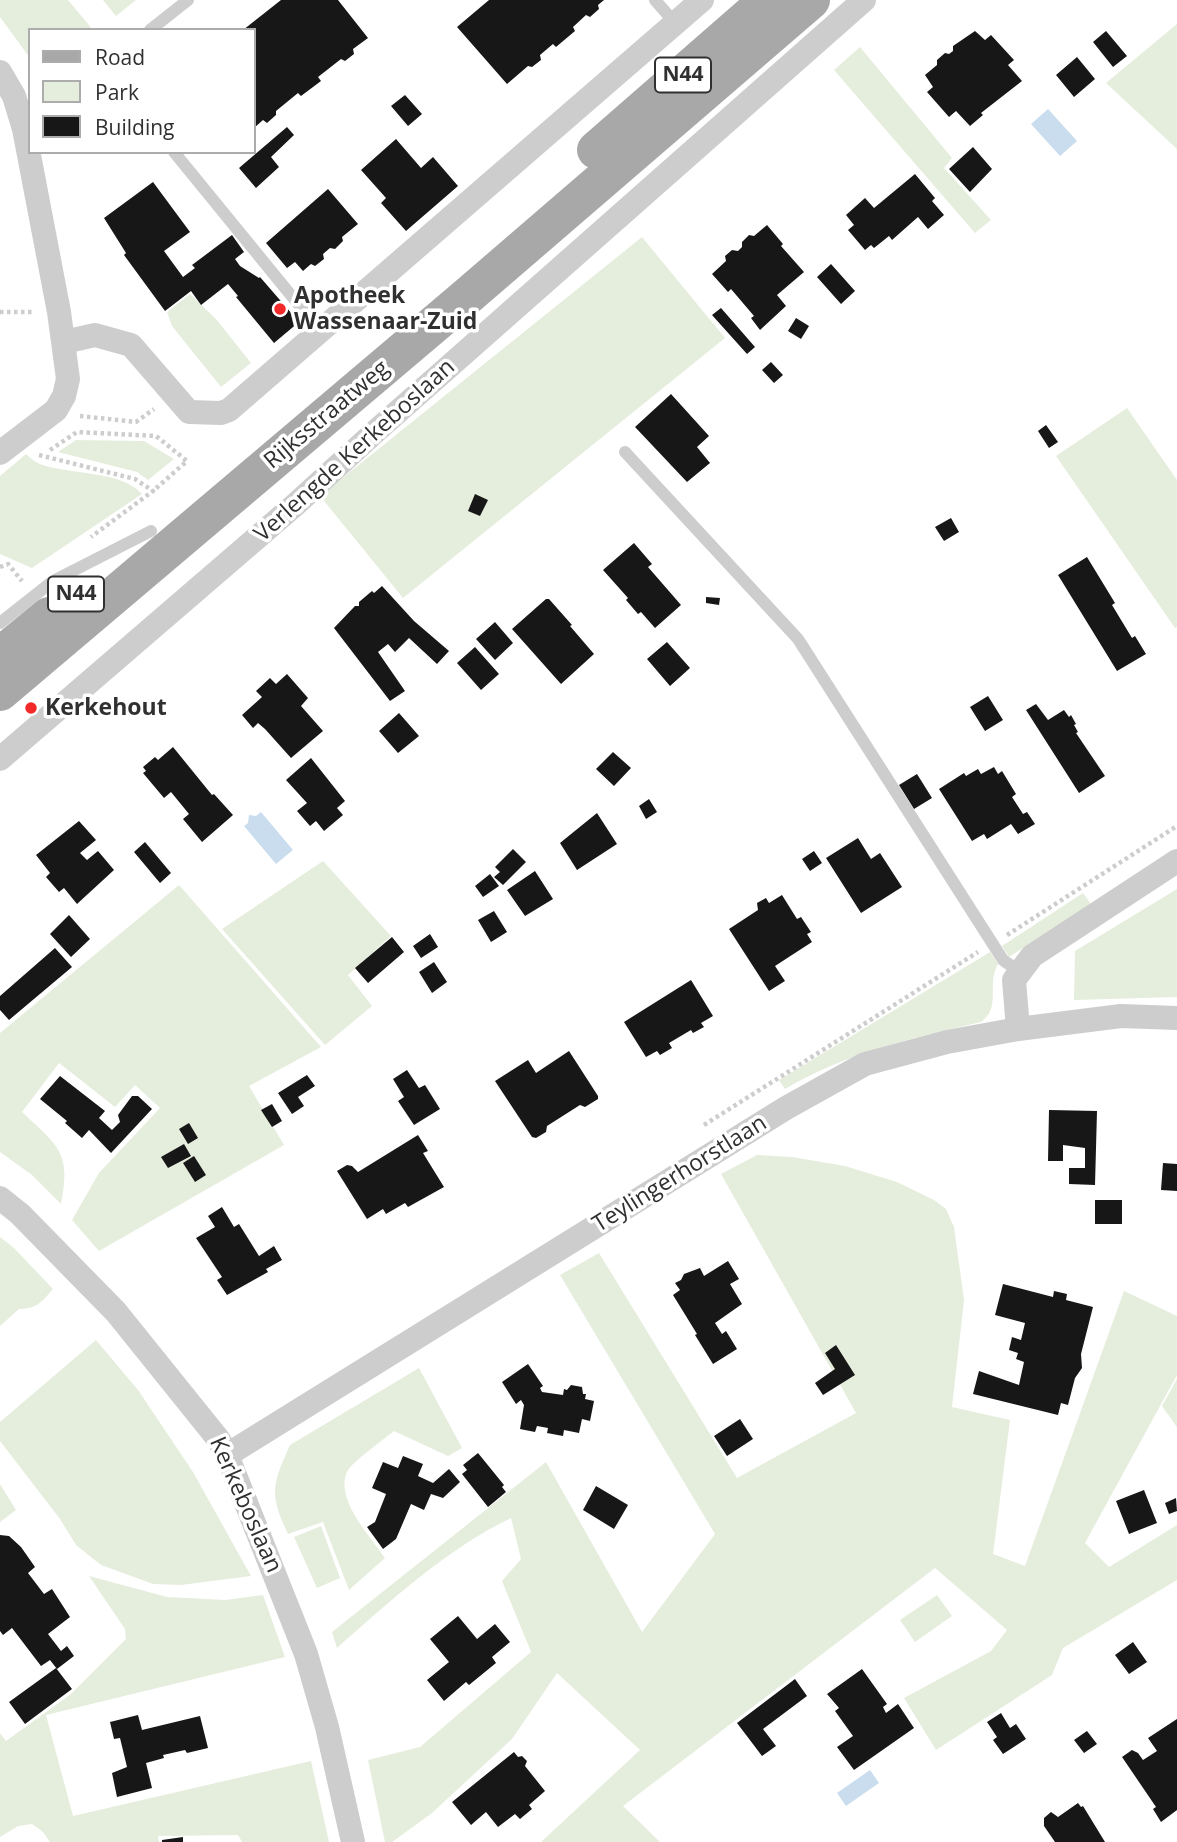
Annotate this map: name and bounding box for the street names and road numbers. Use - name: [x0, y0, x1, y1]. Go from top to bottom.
- road number: N44: [655, 57, 711, 92]
- street label: Verlengde Kerkeboslaan: [249, 354, 461, 548]
- street label: Rijksstraatweg: [259, 355, 395, 475]
- road number: N44: [48, 576, 104, 612]
- street label: Teylingerhorstlaan: [588, 1109, 772, 1239]
- street label: Kerkeboslaan: [203, 1433, 287, 1577]

